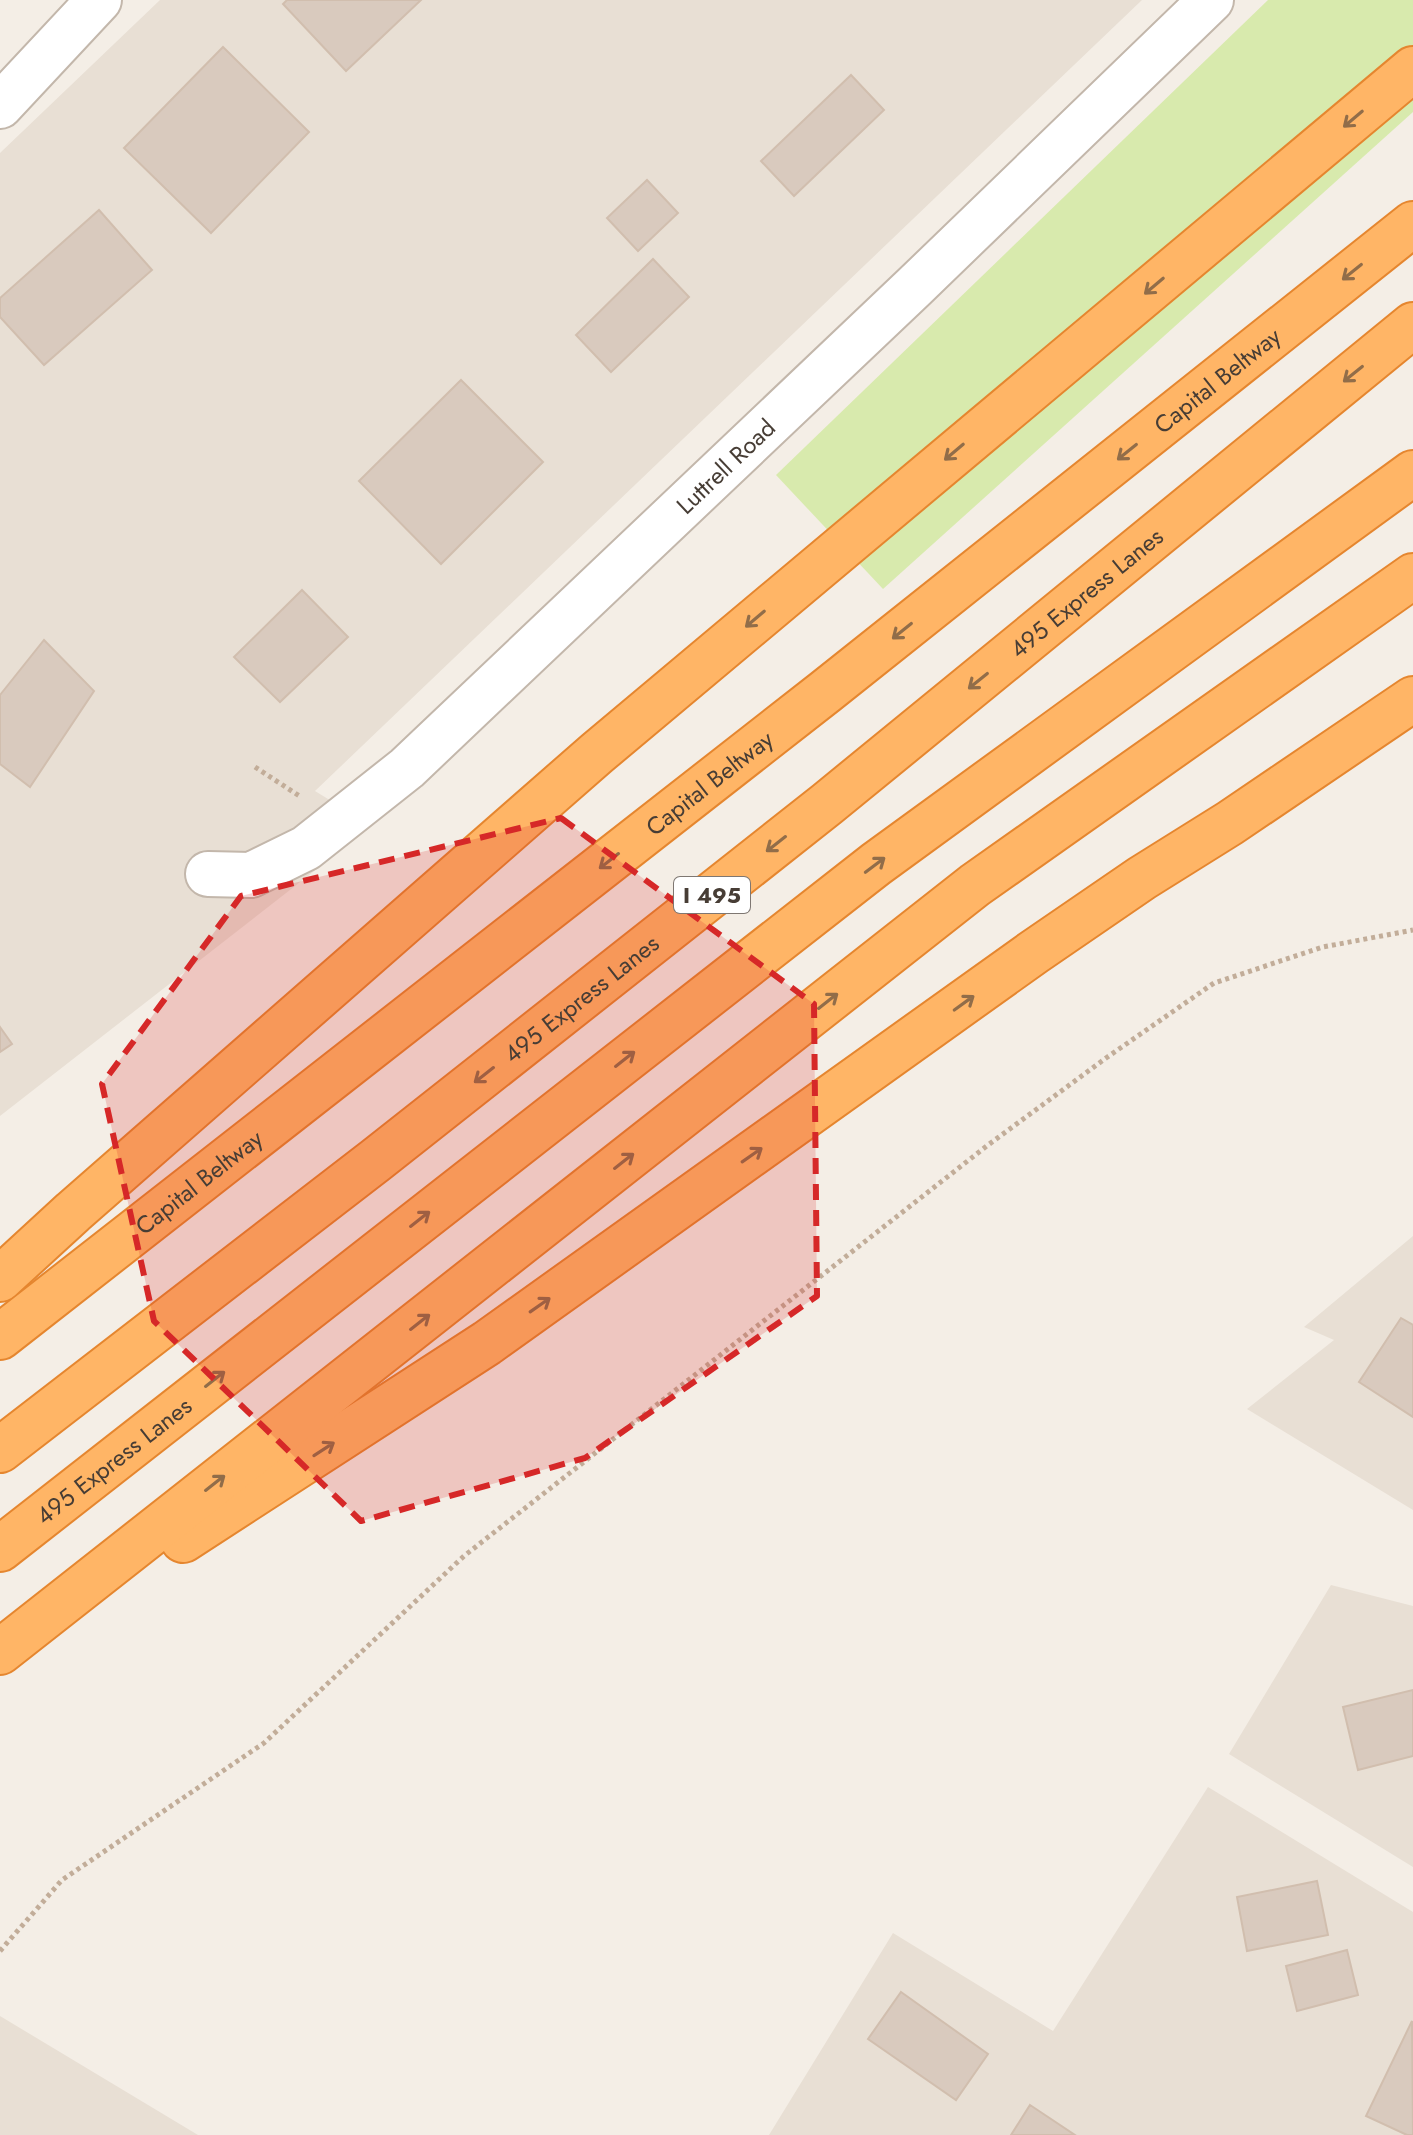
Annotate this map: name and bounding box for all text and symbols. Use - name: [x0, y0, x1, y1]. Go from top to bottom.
- one-way arrow: [1343, 110, 1364, 128]
- one-way arrow: [1342, 263, 1363, 281]
- one-way arrow: [1144, 277, 1164, 295]
- street label: Capital Beltway: [1146, 318, 1288, 442]
- one-way arrow: [1343, 365, 1363, 383]
- street label: Luttrell Road: [668, 410, 783, 522]
- one-way arrow: [944, 443, 965, 461]
- one-way arrow: [1117, 443, 1138, 460]
- street label: 495 Express Lanes: [1002, 519, 1170, 666]
- one-way arrow: [745, 610, 765, 628]
- one-way arrow: [892, 622, 912, 640]
- one-way arrow: [968, 672, 989, 689]
- street label: Capital Beltway: [638, 721, 781, 844]
- one-way arrow: [766, 836, 787, 853]
- one-way arrow: [599, 853, 620, 870]
- one-way arrow: [864, 857, 885, 874]
- road number: I 495: [674, 877, 750, 913]
- street label: 495 Express Lanes: [496, 926, 666, 1071]
- one-way arrow: [817, 992, 838, 1009]
- one-way arrow: [952, 995, 974, 1011]
- one-way arrow: [614, 1051, 635, 1068]
- one-way arrow: [474, 1066, 495, 1083]
- street label: Capital Beltway: [127, 1120, 270, 1243]
- one-way arrow: [741, 1146, 763, 1163]
- one-way arrow: [613, 1153, 634, 1170]
- one-way arrow: [409, 1210, 430, 1228]
- one-way arrow: [529, 1297, 551, 1313]
- one-way arrow: [409, 1313, 430, 1331]
- one-way arrow: [204, 1370, 225, 1388]
- street label: 495 Express Lanes: [28, 1388, 199, 1532]
- one-way arrow: [312, 1441, 335, 1457]
- one-way arrow: [204, 1474, 225, 1491]

